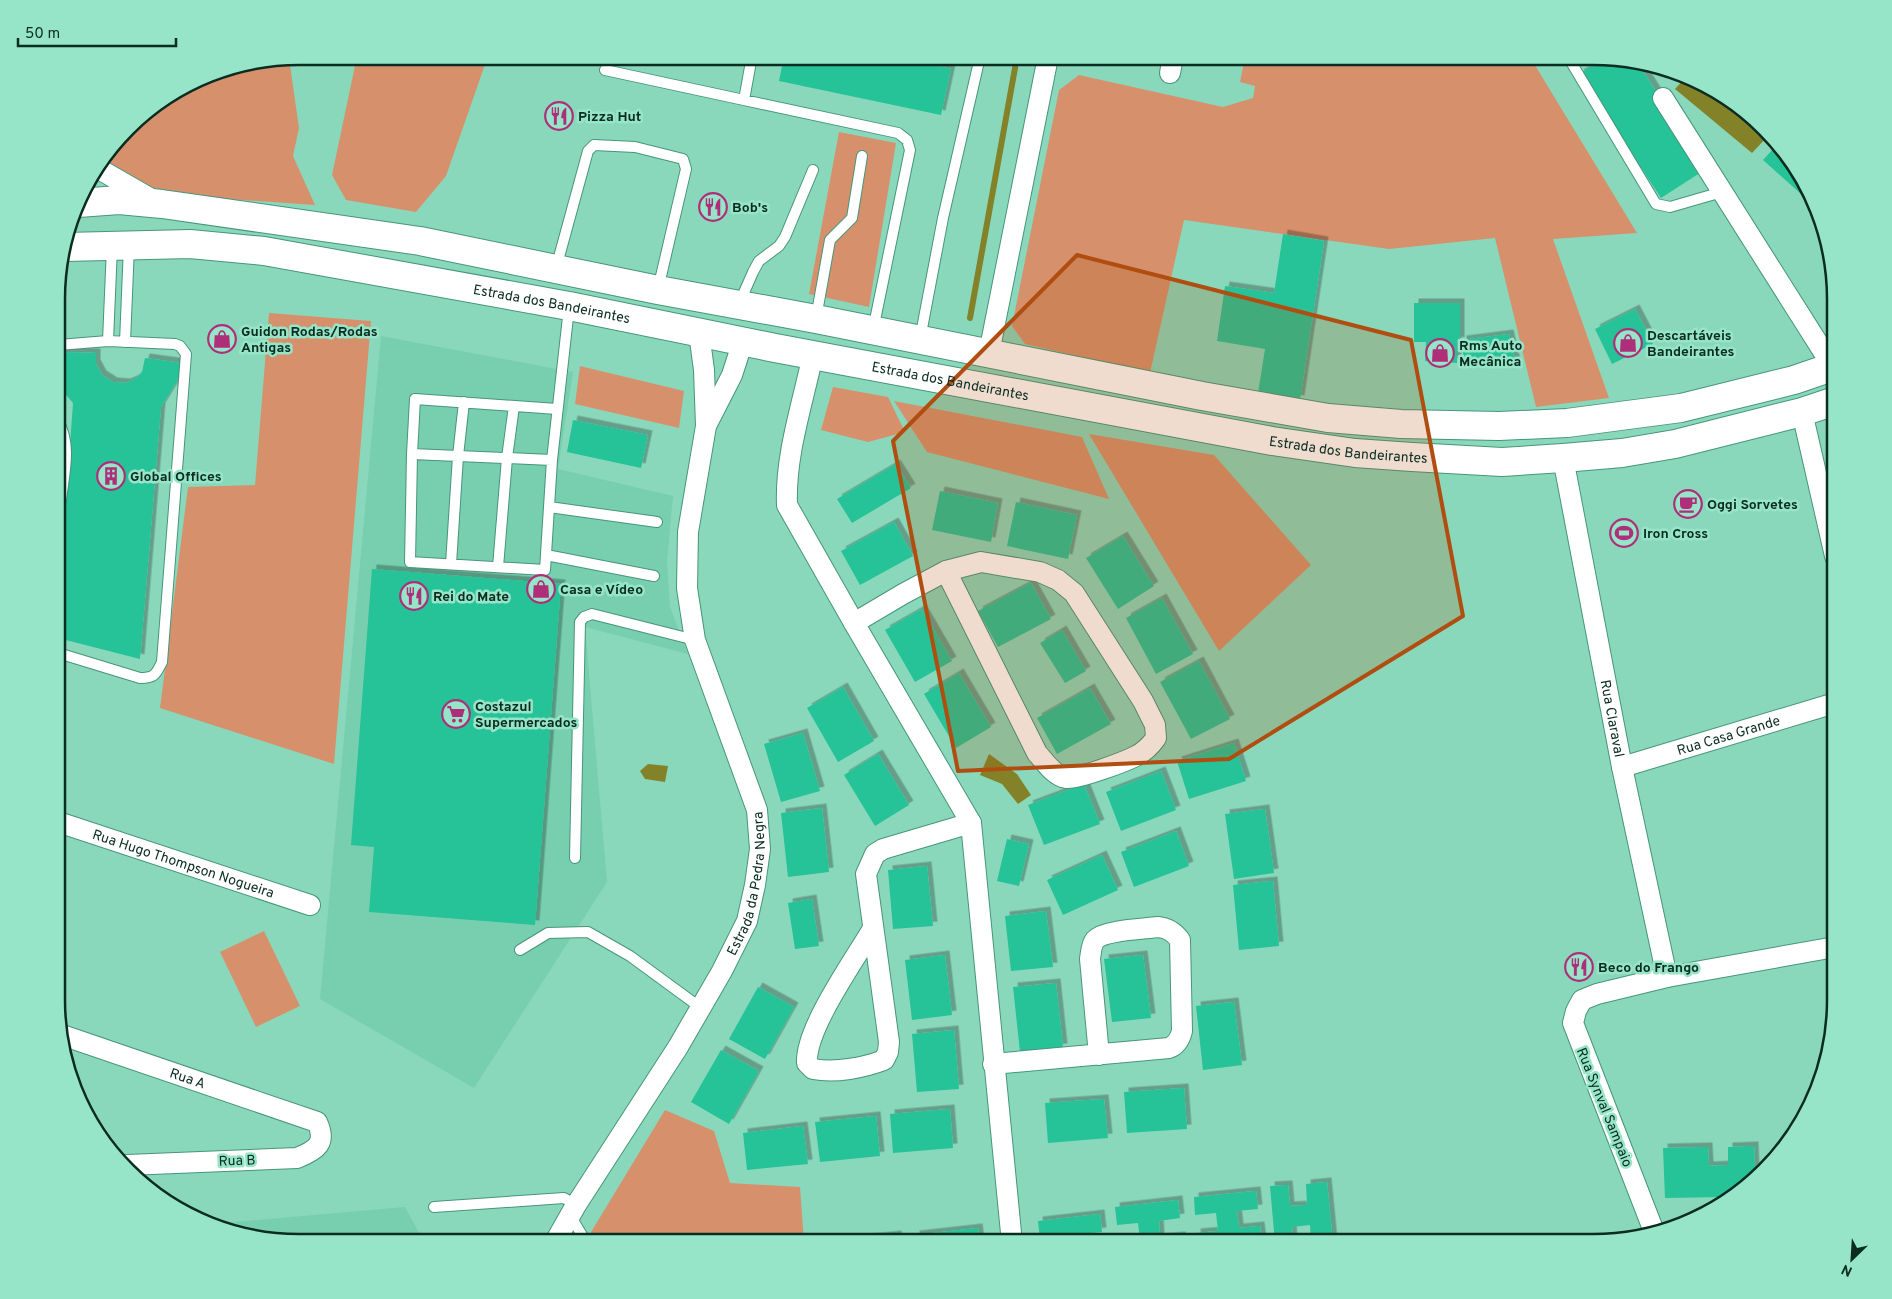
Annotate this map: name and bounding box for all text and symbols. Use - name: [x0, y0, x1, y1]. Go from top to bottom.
- scale bar: [18, 15, 175, 47]
- text: 50 m: [25, 25, 60, 44]
- restaurant icon: Pizza Hut: [544, 101, 574, 131]
- place label: Pizza Hut: [578, 109, 641, 126]
- restaurant icon: Bob's: [698, 192, 728, 222]
- place label: Bob's: [732, 200, 768, 217]
- street label: Estrada dos Bandeirantes: [472, 282, 632, 328]
- shop icon: Guidon Rodas/Rodas Antigas: [207, 324, 237, 354]
- place label: Guidon Rodas/Rodas Antigas: [241, 324, 378, 357]
- shop icon: Descartáveis Bandeirantes: [1613, 328, 1643, 358]
- place label: Descartáveis Bandeirantes: [1647, 328, 1735, 361]
- shop icon: Rms Auto Mecânica: [1425, 338, 1455, 368]
- place label: Rms Auto Mecânica: [1459, 338, 1523, 371]
- street label: Estrada dos Bandeirantes: [870, 359, 1030, 405]
- street label: Estrada dos Bandeirantes: [1268, 434, 1428, 468]
- building icon: Global Offices: [96, 461, 126, 491]
- place label: Global Offices: [130, 469, 222, 486]
- cafe icon: Oggi Sorvetes: [1673, 489, 1703, 519]
- place label: Oggi Sorvetes: [1707, 497, 1798, 514]
- sports icon: Iron Cross: [1609, 518, 1639, 548]
- place label: Iron Cross: [1643, 526, 1708, 543]
- shop icon: Casa e Vídeo: [526, 574, 556, 604]
- restaurant icon: Rei do Mate: [399, 581, 429, 611]
- place label: Casa e Vídeo: [560, 582, 643, 599]
- place label: Rei do Mate: [433, 589, 509, 606]
- street label: Rua Claraval: [1596, 678, 1627, 759]
- supermarket icon: Costazul Supermercados: [441, 699, 471, 729]
- place label: Costazul Supermercados: [475, 699, 577, 732]
- street label: Rua Casa Grande: [1675, 713, 1783, 760]
- street label: Estrada da Pedra Negra: [724, 811, 770, 959]
- street label: Rua Hugo Thompson Nogueira: [90, 827, 276, 903]
- restaurant icon: Beco do Frango: [1564, 952, 1594, 982]
- place label: Beco do Frango: [1598, 960, 1699, 977]
- street label: Rua Synval Sampaio: [1572, 1045, 1635, 1170]
- street label: Rua A: [167, 1065, 207, 1093]
- street label: Rua B: [218, 1152, 256, 1171]
- north arrow: [1827, 1234, 1877, 1284]
- text: N: [1839, 1260, 1855, 1279]

